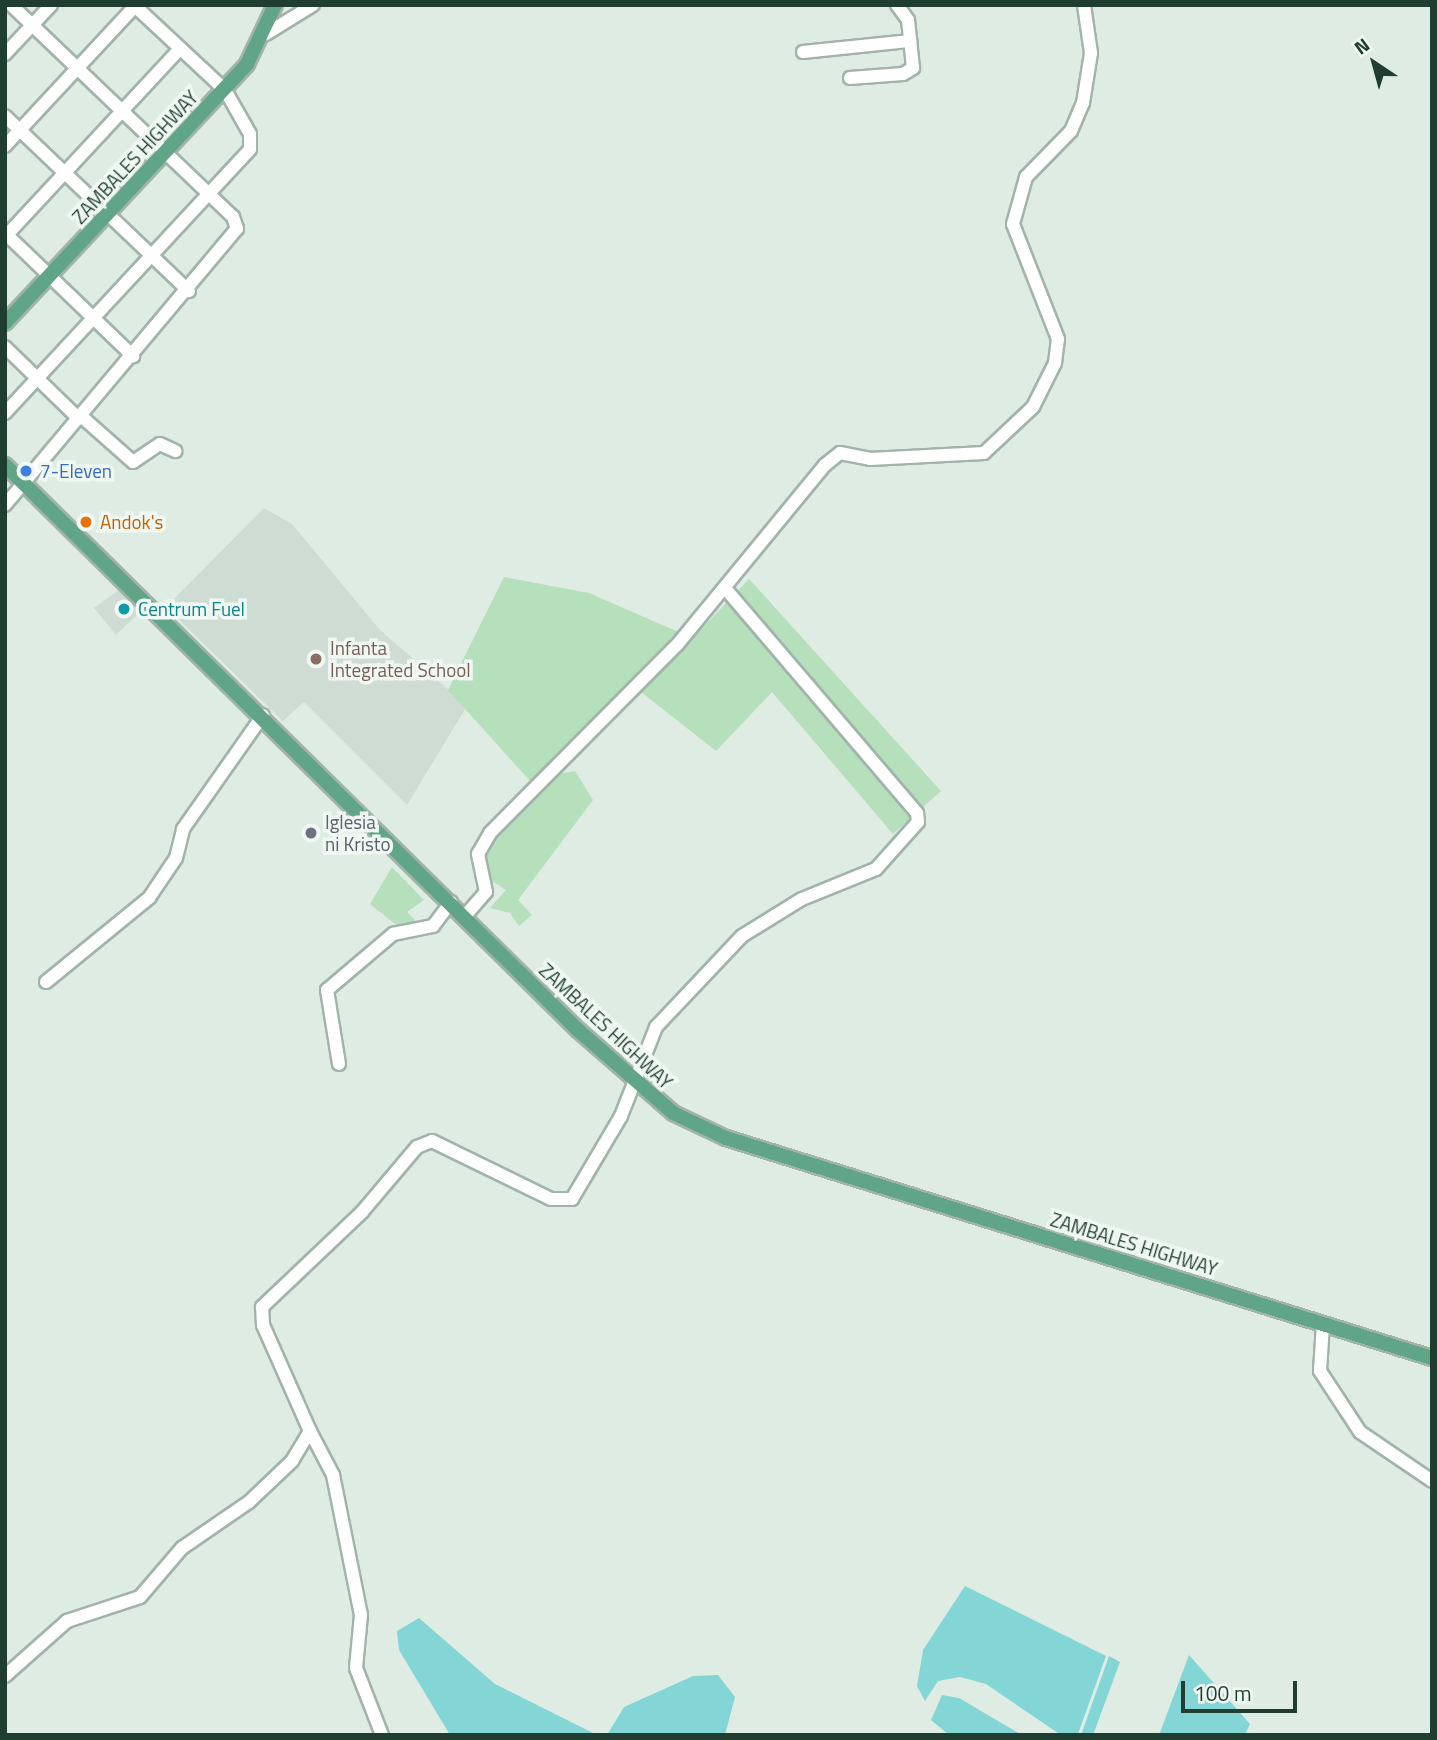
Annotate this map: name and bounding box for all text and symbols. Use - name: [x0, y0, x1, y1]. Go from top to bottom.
- north arrow: [1339, 28, 1409, 98]
- text: N: [1348, 30, 1375, 61]
- street label: ZAMBALES HIGHWAY: [68, 86, 202, 228]
- place label: 7-Eleven: [40, 460, 112, 482]
- marker: 7-Eleven: [18, 463, 34, 479]
- place label: Andok's: [100, 511, 163, 533]
- marker: Andok's: [78, 514, 94, 530]
- place label: Centrum Fuel: [138, 598, 245, 620]
- marker: Centrum Fuel: [116, 601, 132, 617]
- place label: Infanta Integrated School: [330, 637, 471, 681]
- marker: Infanta Integrated School: [308, 651, 324, 667]
- place label: Iglesia ni Kristo: [325, 811, 391, 855]
- marker: Iglesia ni Kristo: [303, 825, 319, 841]
- street label: ZAMBALES HIGHWAY: [535, 959, 677, 1093]
- street label: ZAMBALES HIGHWAY: [1048, 1208, 1220, 1280]
- scale bar: [1185, 1666, 1300, 1710]
- text: 100 m: [1194, 1677, 1251, 1709]

